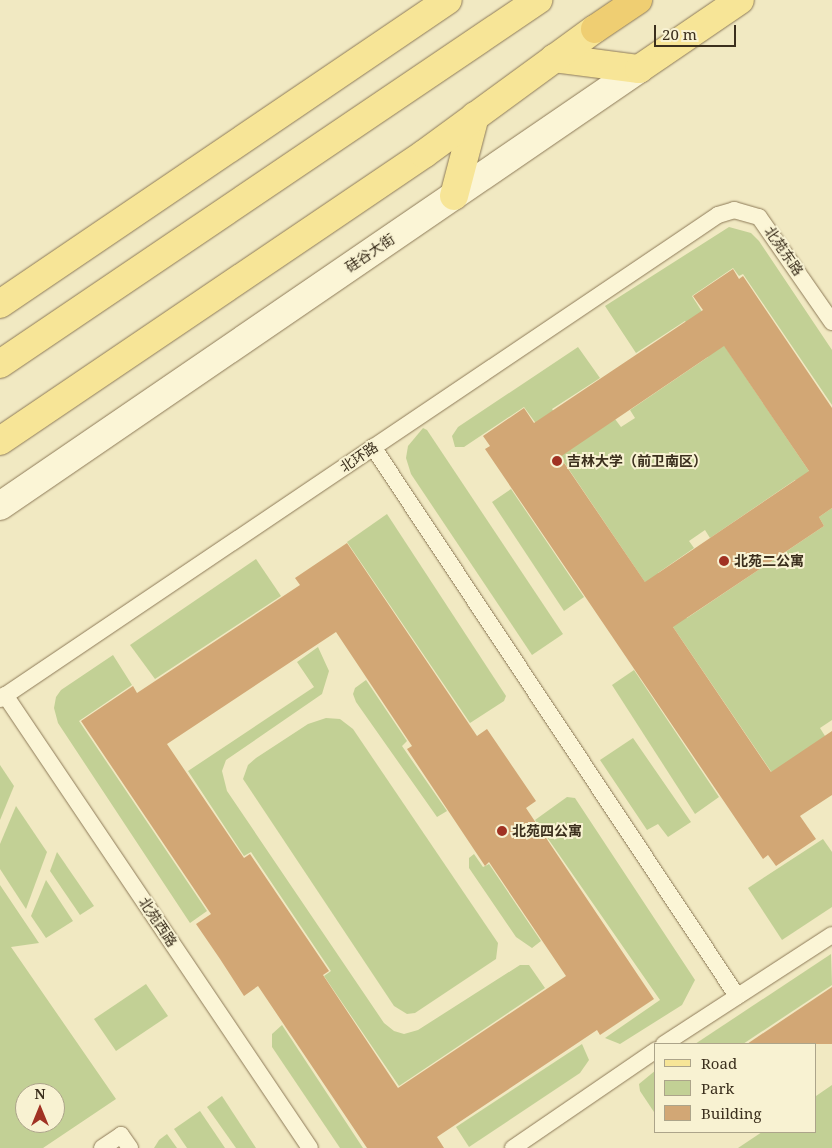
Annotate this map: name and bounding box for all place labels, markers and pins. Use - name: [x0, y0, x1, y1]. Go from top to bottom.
- place label: 吉林大学（前卫南区）: [567, 453, 707, 469]
- marker: 吉林大学（前卫南区）: [551, 455, 563, 467]
- place label: 北苑二公寓: [734, 553, 804, 569]
- marker: 北苑二公寓: [718, 555, 730, 567]
- place label: 北苑四公寓: [512, 823, 582, 839]
- marker: 北苑四公寓: [496, 825, 508, 837]

